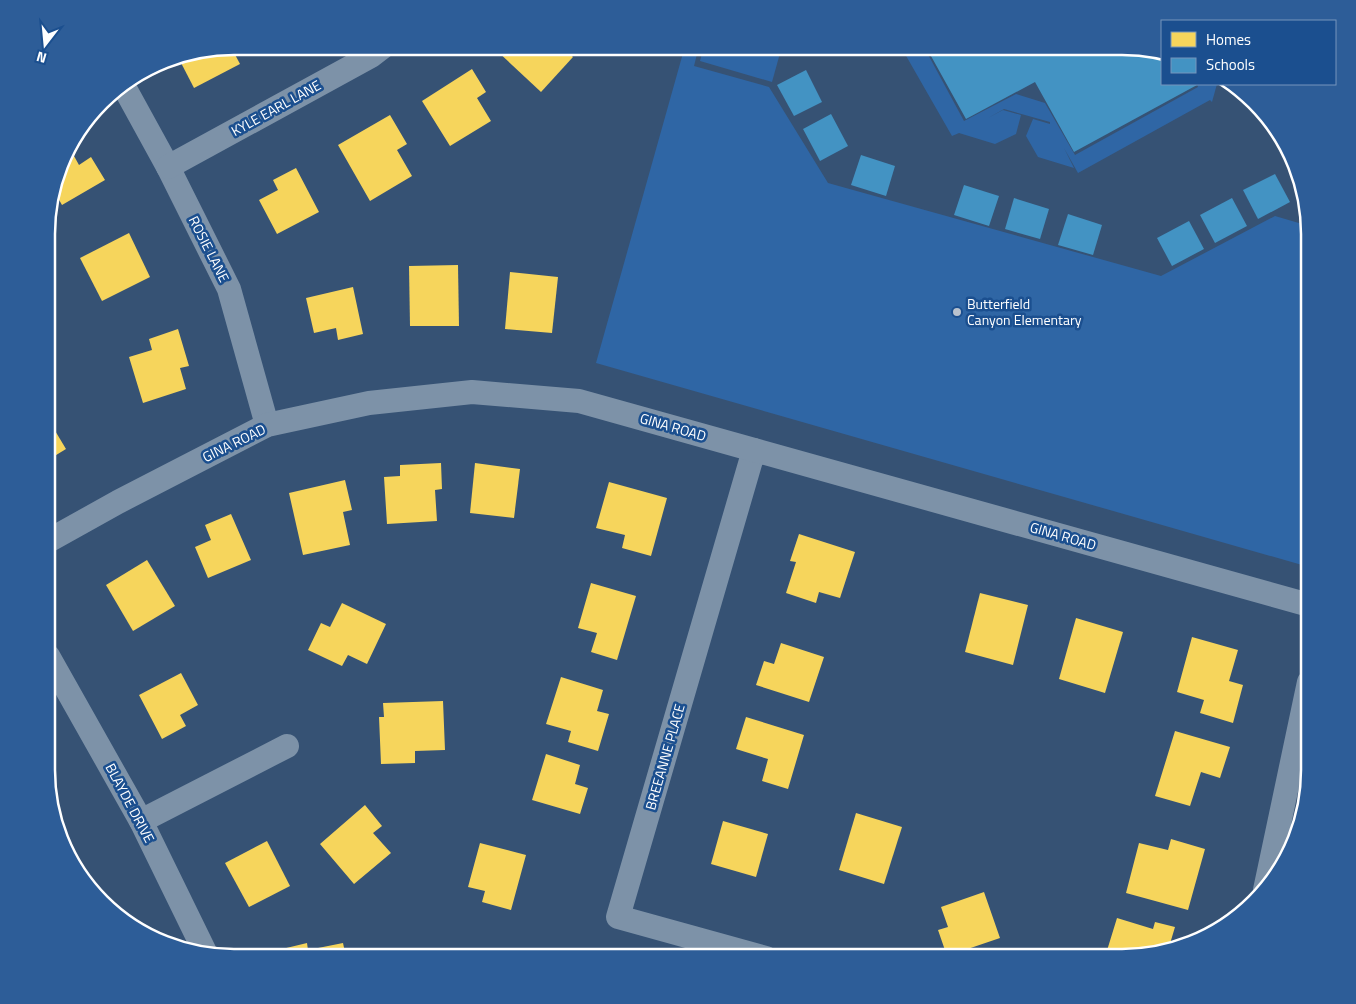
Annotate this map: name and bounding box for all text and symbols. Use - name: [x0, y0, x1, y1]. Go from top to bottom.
- north arrow: [20, 20, 70, 70]
- legend: [1161, 20, 1336, 85]
- text: Homes: [1206, 28, 1251, 51]
- text: N: [34, 47, 49, 69]
- text: Schools: [1206, 53, 1255, 76]
- street label: KYLE EARL LANE: [227, 74, 325, 141]
- street label: ROSIE LANE: [184, 212, 235, 286]
- place label: Butterfield Canyon Elementary: [967, 293, 1082, 330]
- marker: Butterfield Canyon Elementary: [951, 306, 963, 318]
- street label: GINA ROAD: [638, 407, 709, 446]
- street label: GINA ROAD: [199, 418, 269, 467]
- street label: GINA ROAD: [1028, 516, 1099, 555]
- street label: BREEANNE PLACE: [639, 701, 690, 812]
- street label: BLAYDE DRIVE: [101, 759, 160, 846]

